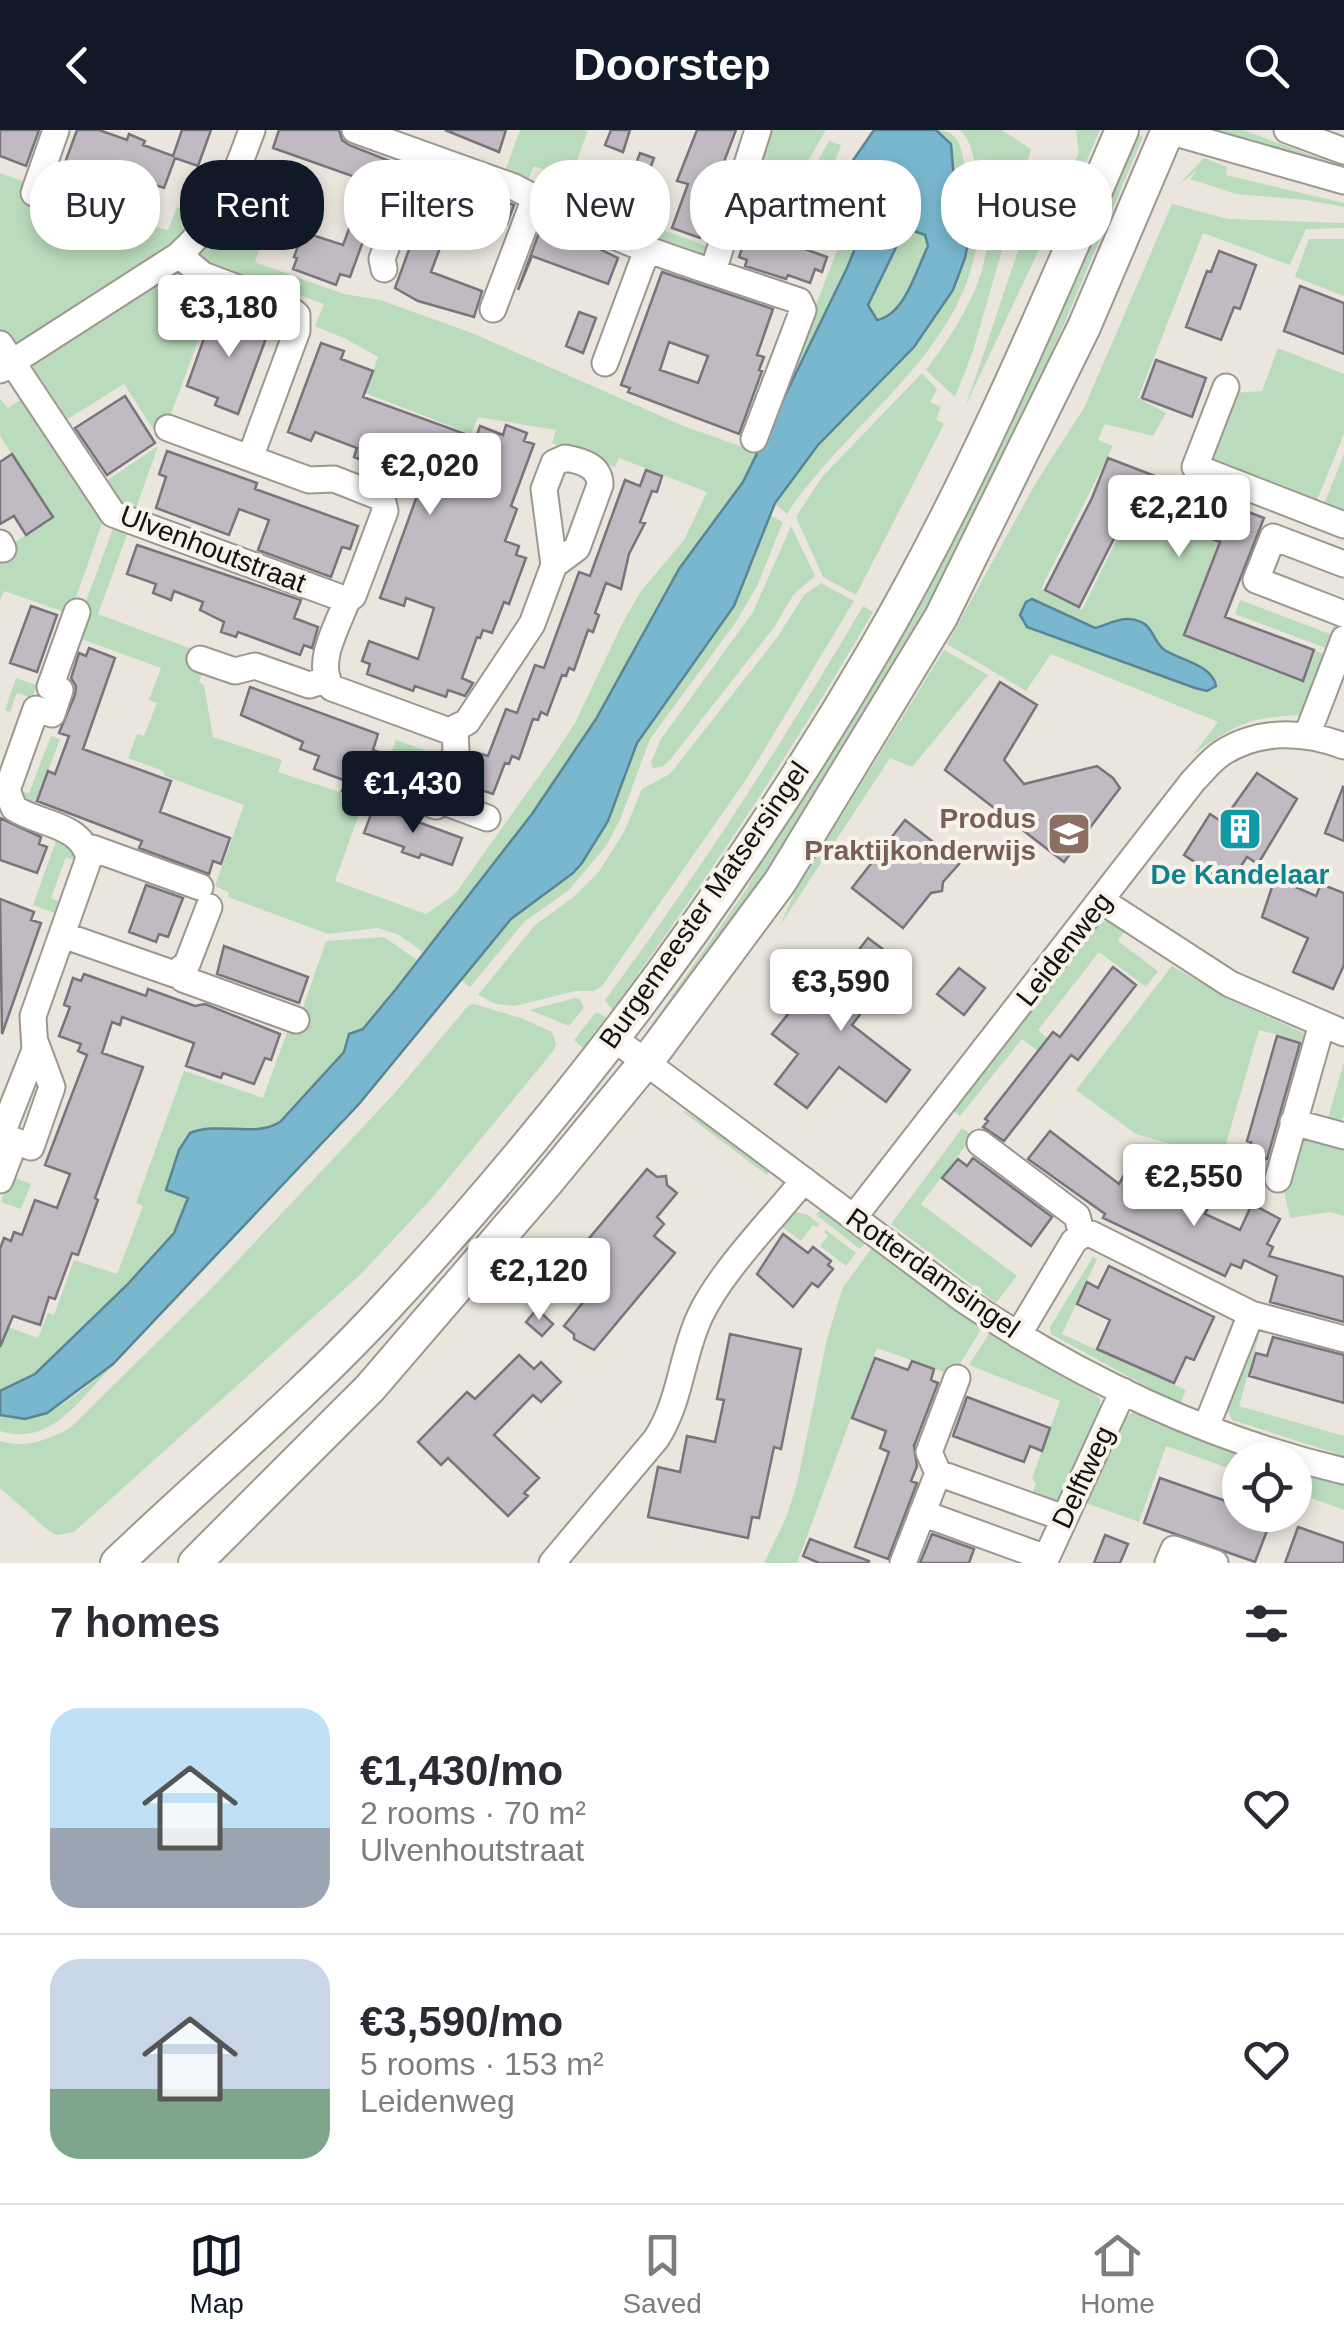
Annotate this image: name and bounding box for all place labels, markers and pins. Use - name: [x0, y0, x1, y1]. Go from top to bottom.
- pin: €3,180: [148, 275, 310, 360]
- pin: €2,020: [349, 433, 511, 518]
- pin: €2,210: [1098, 475, 1260, 560]
- pin: €1,430: [332, 751, 494, 836]
- place label: Produs Praktijkonderwijs: [804, 803, 1036, 866]
- building icon: De Kandelaar: [1217, 806, 1263, 852]
- school or university icon: Produs Praktijkonderwijs: [1046, 811, 1092, 857]
- place label: De Kandelaar: [1151, 859, 1330, 890]
- pin: €3,590: [760, 949, 922, 1034]
- pin: €2,550: [1113, 1144, 1275, 1229]
- pin: €2,120: [458, 1238, 620, 1323]

